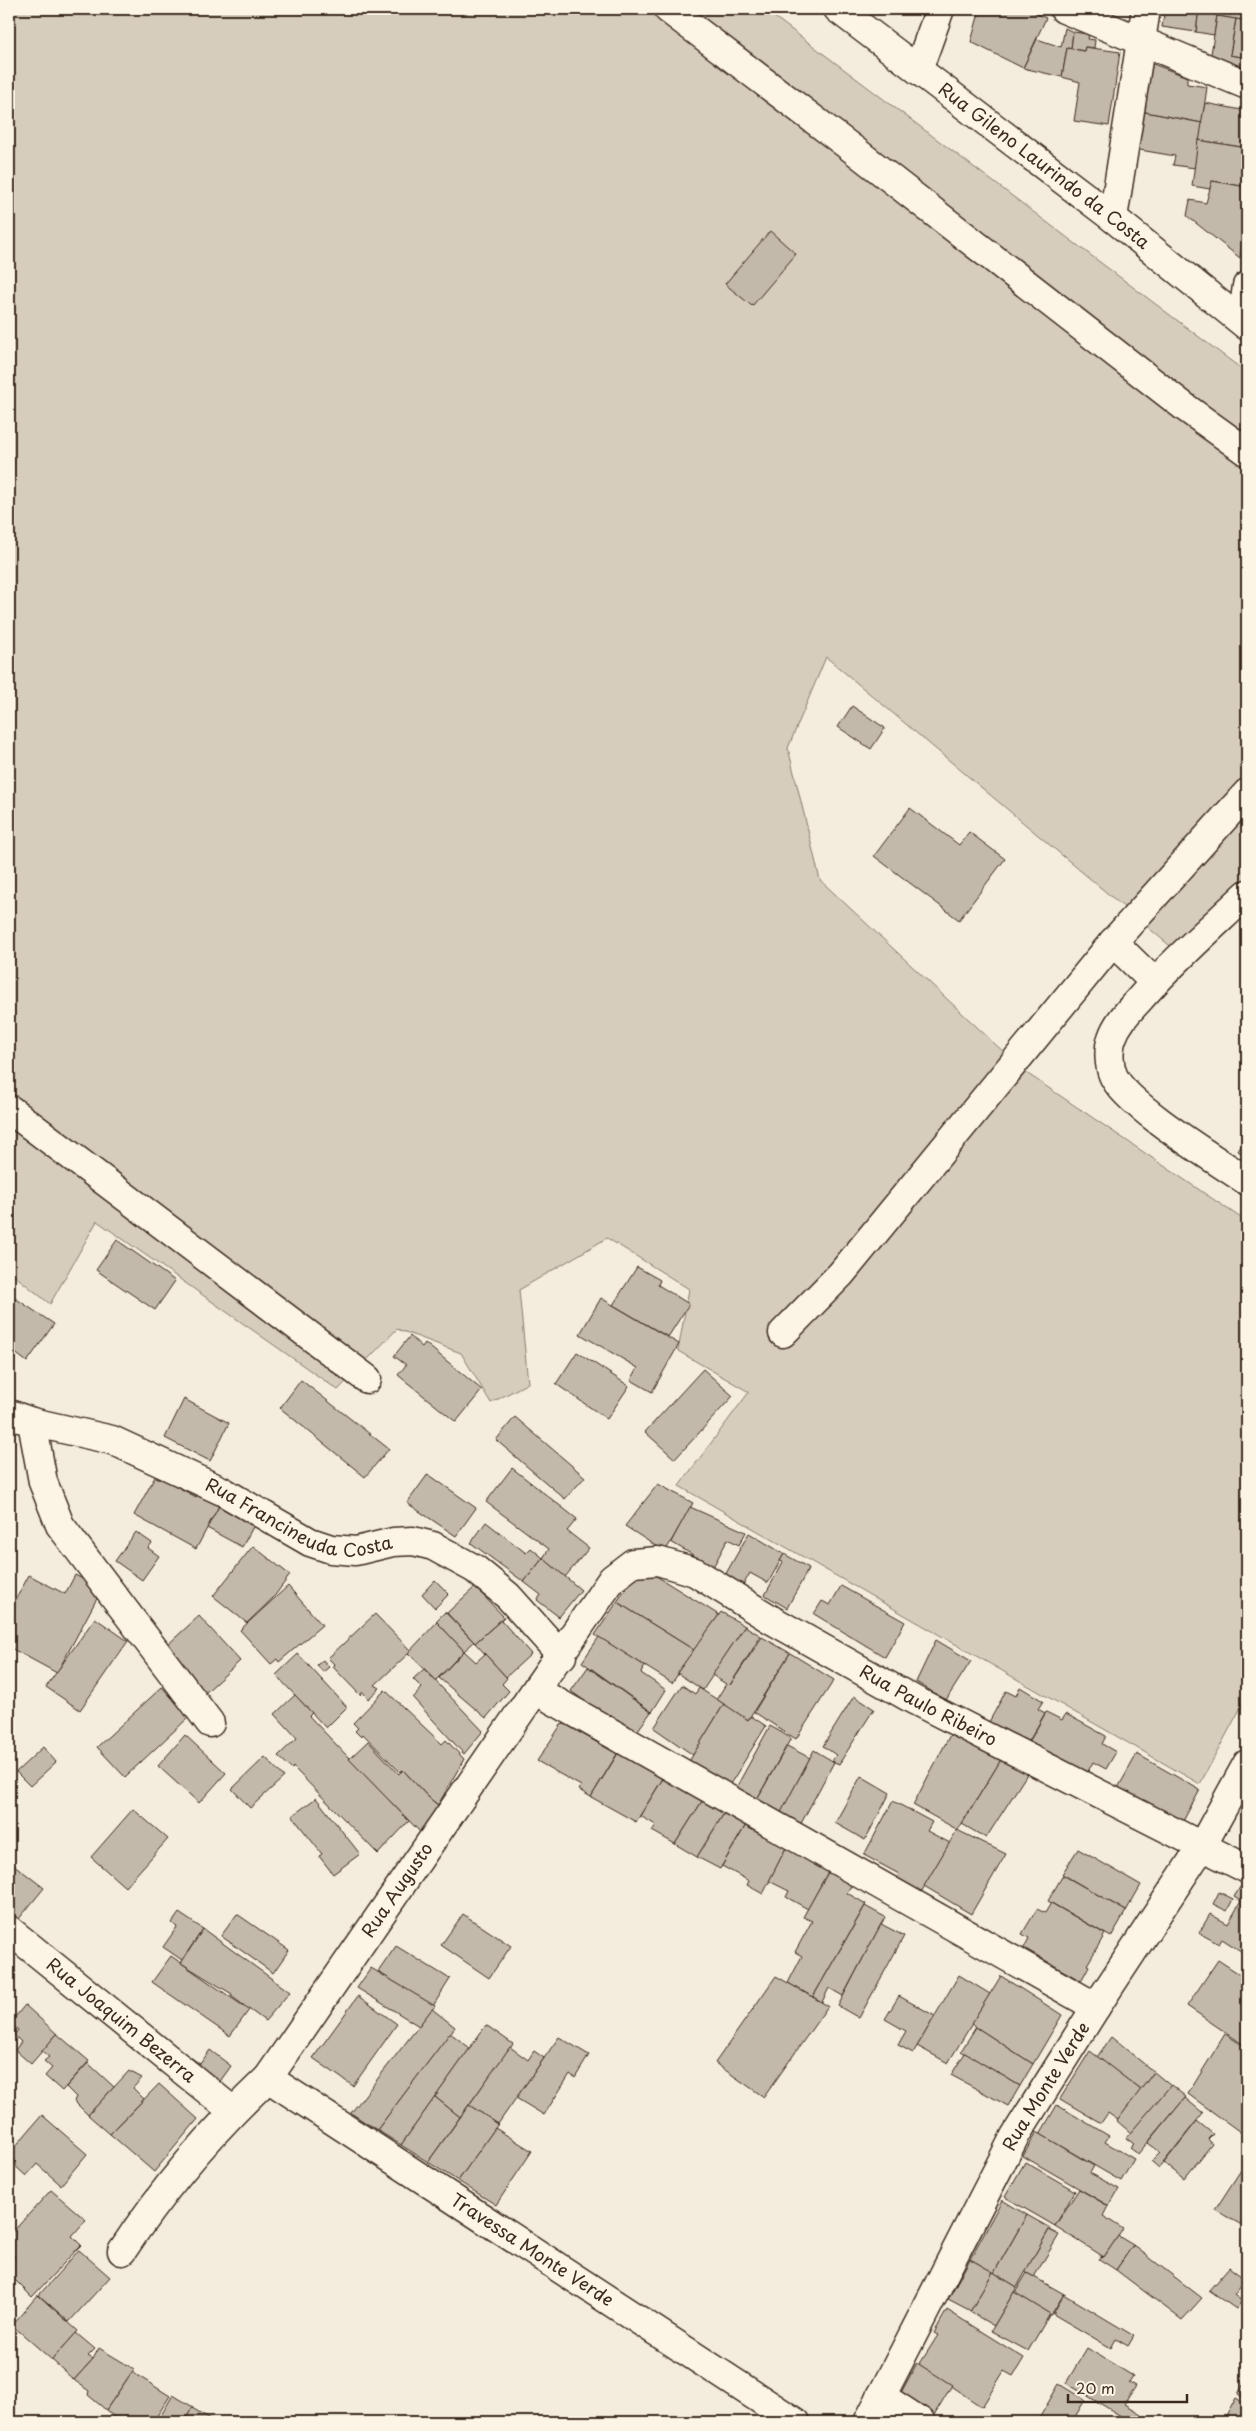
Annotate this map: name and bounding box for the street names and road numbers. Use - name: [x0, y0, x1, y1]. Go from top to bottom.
- street label: Rua Gileno Laurindo da Costa: [933, 75, 1157, 255]
- street label: Rua Francineuda Costa: [201, 1470, 396, 1563]
- street label: Rua Paulo Ribeiro: [855, 1657, 1002, 1752]
- street label: Rua Augusto: [354, 1836, 439, 1942]
- street label: Rua Joaquim Bezerra: [41, 1950, 203, 2089]
- street label: Rua Monte Verde: [995, 2016, 1095, 2155]
- street label: Travessa Monte Verde: [446, 2186, 619, 2312]

